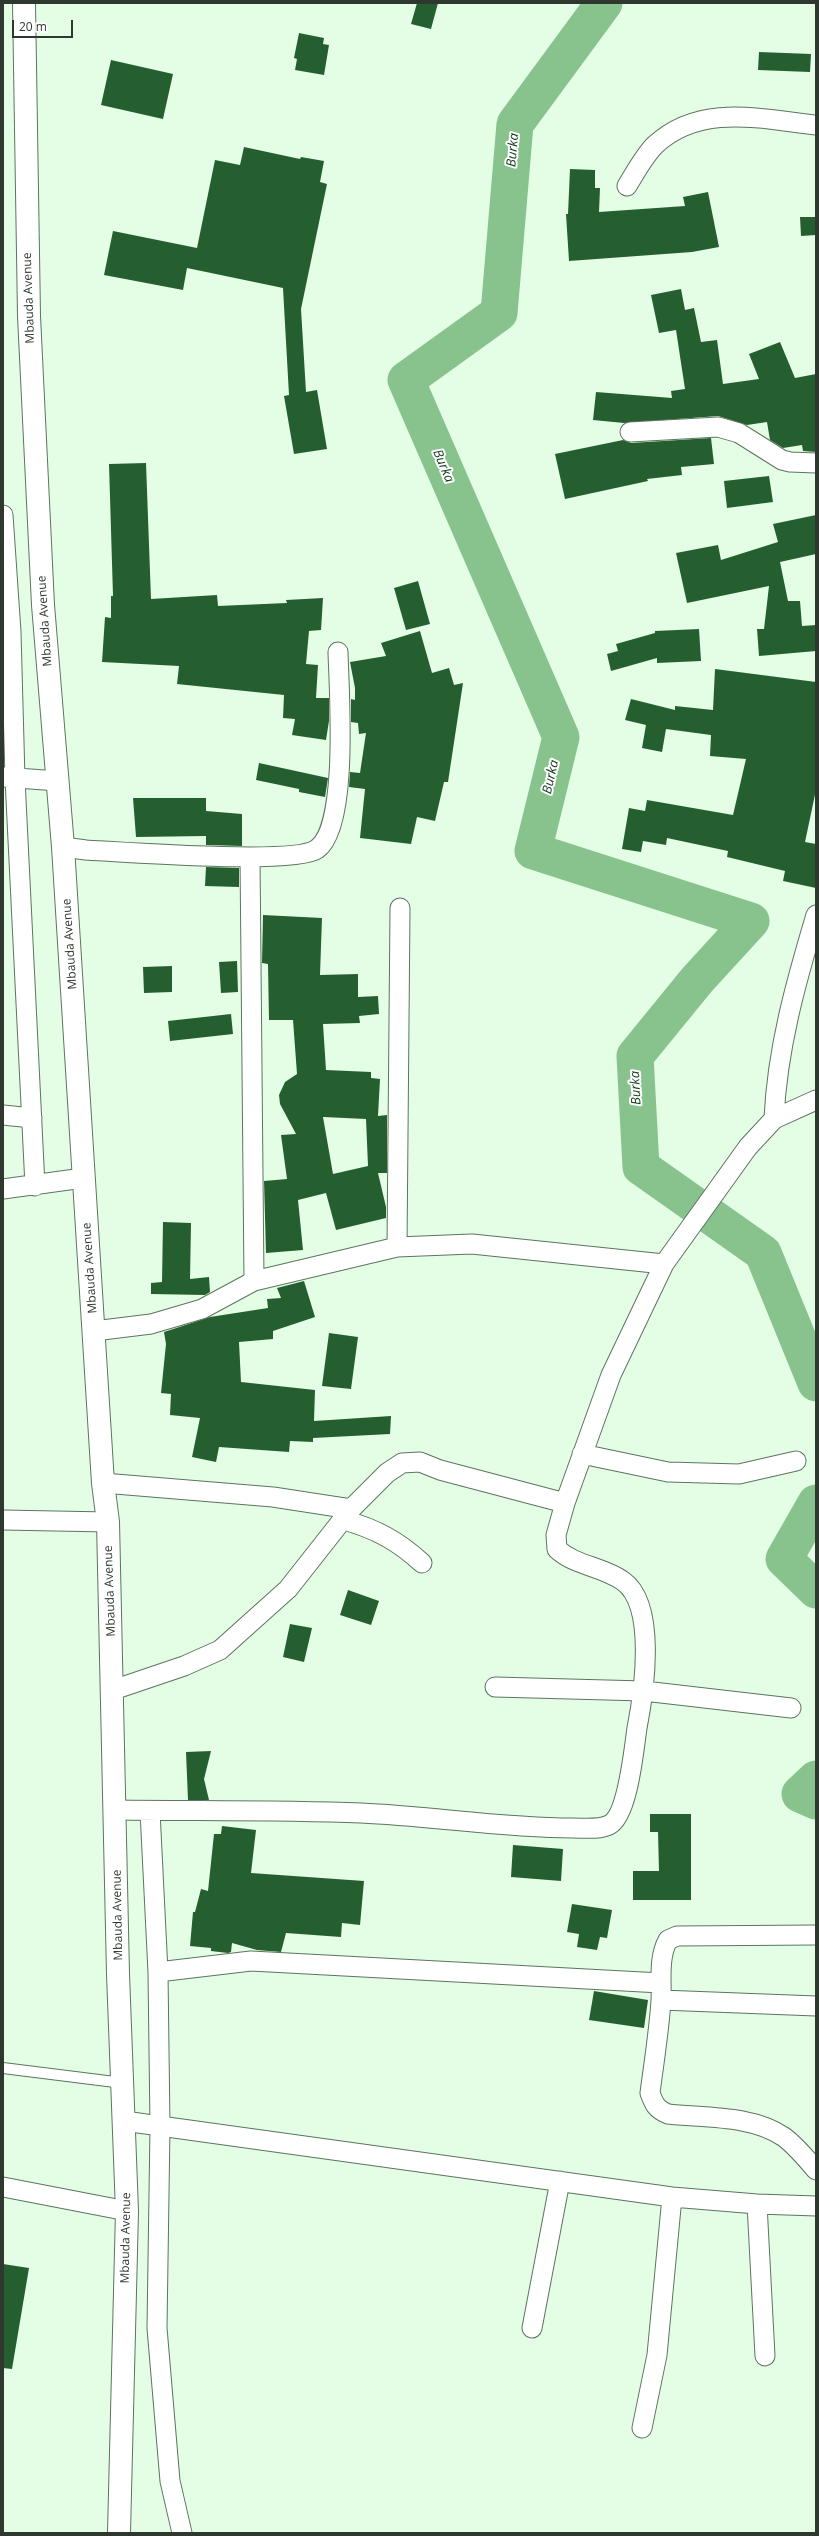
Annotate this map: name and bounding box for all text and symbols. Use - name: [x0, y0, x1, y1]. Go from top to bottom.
- scale bar: [14, 12, 75, 38]
- text: 20 m: [19, 18, 47, 35]
- water label: Burka: [504, 132, 522, 168]
- street label: Mbauda Avenue: [20, 252, 38, 344]
- water label: Burka: [429, 447, 457, 485]
- street label: Mbauda Avenue: [35, 575, 55, 667]
- water label: Burka: [540, 759, 562, 795]
- street label: Mbauda Avenue: [60, 898, 80, 990]
- water label: Burka: [627, 1071, 645, 1105]
- street label: Mbauda Avenue: [80, 1222, 100, 1314]
- street label: Mbauda Avenue: [101, 1545, 119, 1637]
- street label: Mbauda Avenue: [110, 1869, 126, 1961]
- street label: Mbauda Avenue: [118, 2192, 134, 2284]

